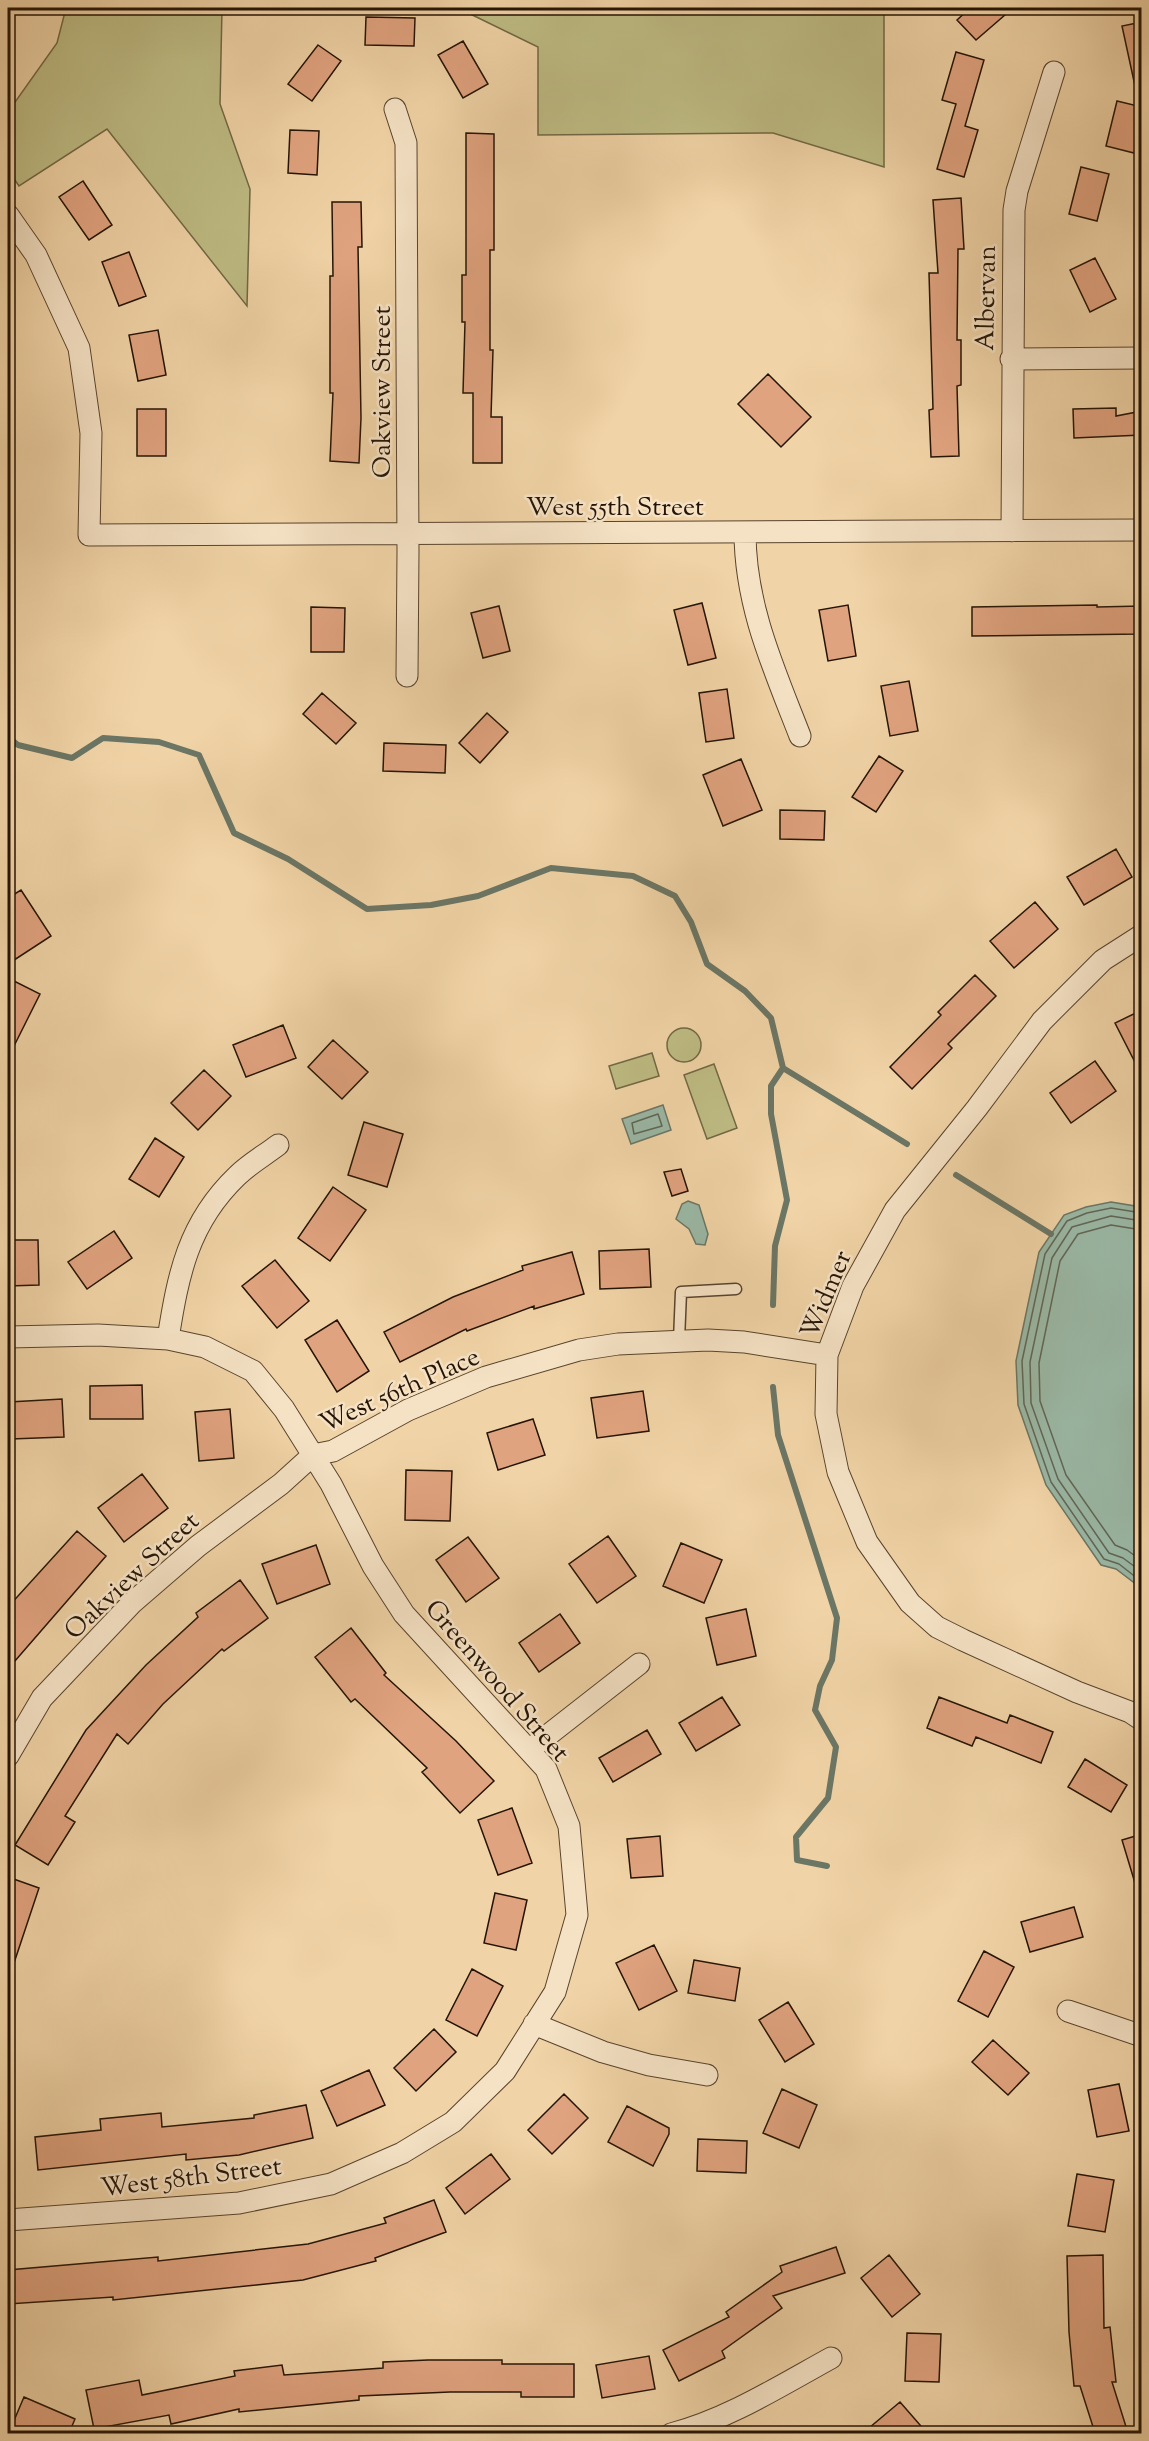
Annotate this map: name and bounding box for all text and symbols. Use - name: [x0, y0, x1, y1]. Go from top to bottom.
- street label: Albervan: [968, 245, 1007, 351]
- street label: Oakview Street: [365, 306, 402, 478]
- street label: West 55th Street: [526, 490, 704, 527]
- street label: Widmer: [792, 1245, 862, 1345]
- street label: West 56th Place: [314, 1339, 486, 1443]
- street label: Oakview Street: [57, 1504, 208, 1649]
- street label: Greenwood Street: [415, 1592, 577, 1771]
- street label: West 58th Street: [99, 2149, 284, 2208]

